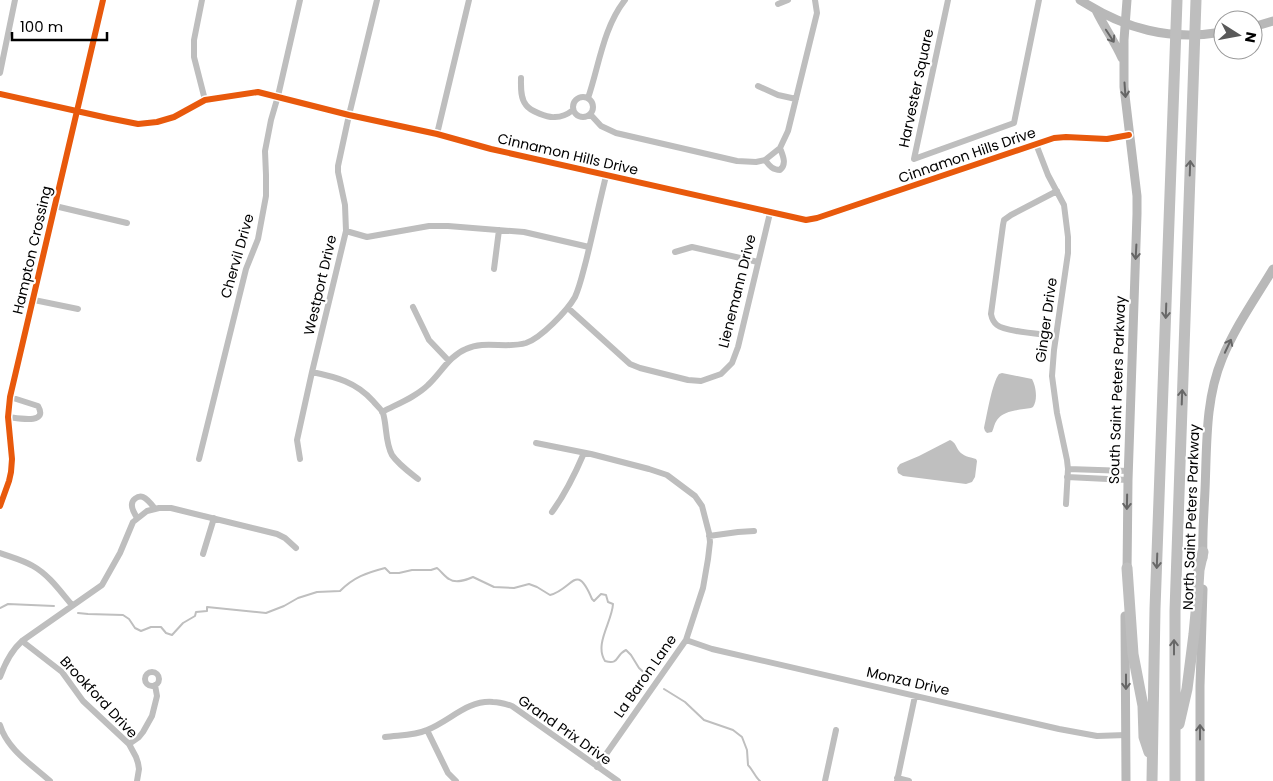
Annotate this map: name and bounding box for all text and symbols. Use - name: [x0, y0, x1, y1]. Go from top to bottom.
- scale bar: [12, 10, 108, 42]
- north arrow: [1213, 10, 1263, 60]
- text: 100 m: [20, 16, 63, 37]
- street label: Harvester Square: [894, 26, 938, 149]
- one-way arrow: [1105, 28, 1115, 42]
- text: N: [1240, 30, 1262, 45]
- one-way arrow: [1120, 82, 1129, 98]
- street label: Cinnamon Hills Drive: [896, 122, 1039, 188]
- street label: Cinnamon Hills Drive: [496, 128, 641, 180]
- one-way arrow: [1186, 160, 1195, 176]
- street label: Hampton Crossing: [7, 184, 57, 316]
- street label: Chervil Drive: [215, 211, 259, 301]
- street label: Lienemann Drive: [713, 232, 761, 350]
- street label: Westport Drive: [299, 233, 341, 337]
- one-way arrow: [1131, 244, 1141, 260]
- street label: Ginger Drive: [1030, 276, 1062, 364]
- street label: South Saint Peters Parkway: [1104, 295, 1130, 485]
- one-way arrow: [1161, 303, 1171, 319]
- one-way arrow: [1223, 338, 1233, 353]
- one-way arrow: [1177, 389, 1187, 405]
- street label: North Saint Peters Parkway: [1178, 423, 1204, 610]
- one-way arrow: [1122, 494, 1132, 510]
- one-way arrow: [1152, 552, 1162, 569]
- street label: La Baron Lane: [609, 630, 681, 722]
- one-way arrow: [1169, 639, 1179, 655]
- street label: Brookford Drive: [56, 651, 143, 743]
- street label: Monza Drive: [865, 662, 952, 700]
- one-way arrow: [1121, 674, 1131, 690]
- street label: Grand Prix Drive: [514, 690, 616, 770]
- one-way arrow: [1195, 725, 1204, 741]

